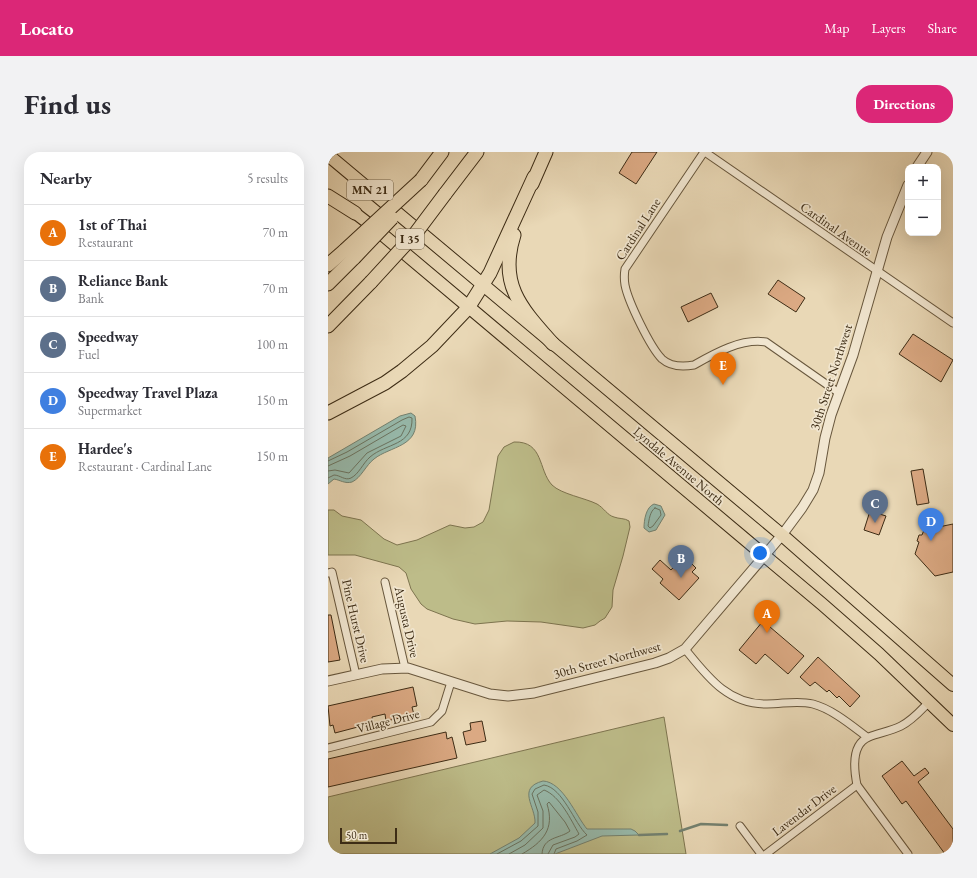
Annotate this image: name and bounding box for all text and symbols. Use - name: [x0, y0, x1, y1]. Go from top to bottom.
- text: Locato: [20, 16, 74, 41]
- text: Map: [824, 19, 849, 37]
- text: Layers: [871, 19, 906, 37]
- text: Share: [928, 19, 957, 37]
- button: Directions: [856, 85, 953, 123]
- text: Find us: [24, 86, 111, 122]
- map controls: [905, 164, 941, 236]
- button: +: [905, 164, 941, 200]
- text: Nearby: [40, 167, 92, 189]
- text: 5 results: [247, 170, 288, 187]
- road number: MN 21: [347, 180, 393, 200]
- street label: Cardinal Lane: [612, 195, 664, 263]
- street label: Cardinal Avenue: [797, 198, 875, 260]
- button: −: [905, 200, 941, 236]
- text: 1st of Thai: [78, 215, 147, 234]
- text: A: [48, 224, 58, 241]
- text: 70 m: [263, 224, 288, 241]
- road number: I 35: [396, 229, 424, 249]
- text: Restaurant: [78, 234, 133, 251]
- text: Reliance Bank: [78, 271, 168, 290]
- text: B: [49, 280, 57, 297]
- text: 70 m: [263, 280, 288, 297]
- text: Bank: [78, 290, 104, 307]
- street label: 30th Street Northwest: [806, 322, 856, 432]
- text: Speedway: [78, 327, 139, 346]
- text: C: [48, 336, 58, 353]
- text: 100 m: [257, 336, 288, 353]
- text: Fuel: [78, 346, 100, 363]
- pin: E: [710, 352, 736, 385]
- text: Speedway Travel Plaza: [78, 383, 218, 402]
- text: D: [48, 392, 58, 409]
- text: 150 m: [257, 392, 288, 409]
- text: Supermarket: [78, 402, 142, 419]
- street label: Lyndale Avenue North: [630, 423, 728, 509]
- text: Hardee's: [78, 439, 132, 458]
- text: E: [49, 448, 57, 465]
- text: 150 m: [257, 448, 288, 465]
- text: Restaurant · Cardinal Lane: [78, 458, 212, 475]
- pin: C: [862, 490, 888, 523]
- pin: D: [918, 508, 944, 541]
- your location: [750, 543, 770, 563]
- pin: B: [668, 545, 694, 578]
- street label: Pine Hurst Drive: [338, 578, 374, 664]
- street label: Augusta Drive: [390, 584, 423, 659]
- pin: A: [754, 600, 780, 633]
- street label: 30th Street Northwest: [551, 637, 663, 683]
- street label: Village Drive: [355, 705, 421, 737]
- street label: Lavendar Drive: [768, 780, 840, 840]
- scale bar: [340, 826, 397, 845]
- text: 50 m: [346, 828, 367, 842]

